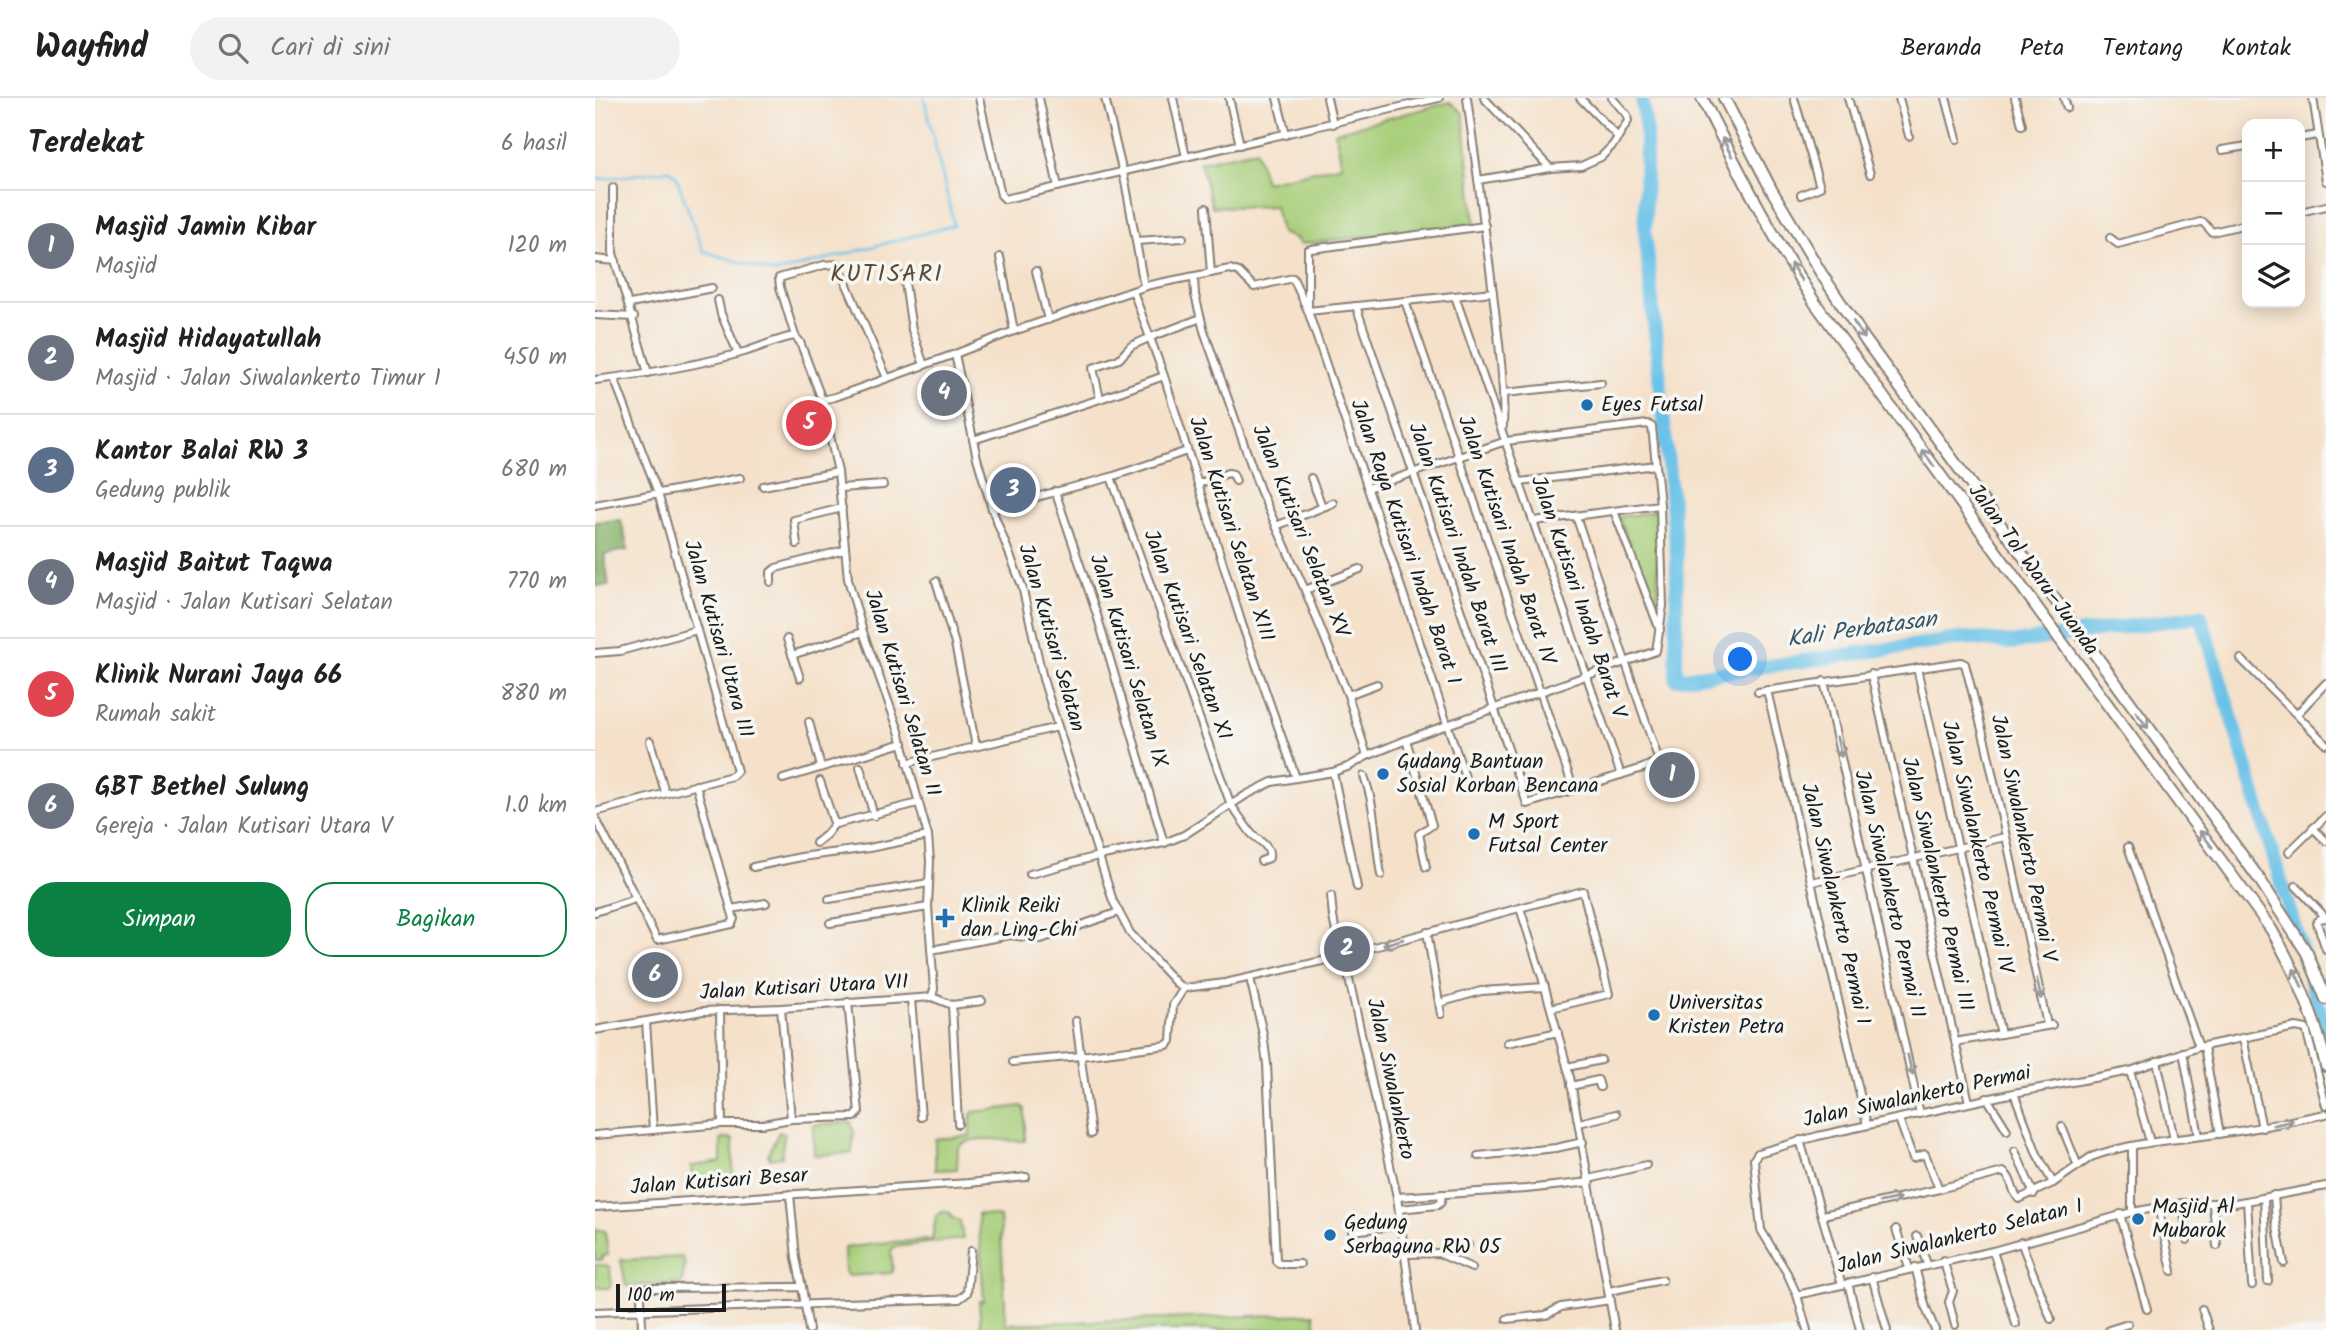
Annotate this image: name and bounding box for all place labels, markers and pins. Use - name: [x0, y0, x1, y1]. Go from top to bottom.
- pin: 4: [921, 367, 967, 419]
- place label: Eyes Futsal: [1601, 389, 1703, 422]
- pin: 5: [786, 397, 832, 449]
- marker: Eyes Futsal: [1579, 397, 1595, 413]
- pin: 3: [990, 464, 1036, 516]
- place label: Gudang Bantuan Sosial Korban Bencana: [1397, 746, 1599, 803]
- pin: 1: [1649, 749, 1695, 801]
- marker: Gudang Bantuan Sosial Korban Bencana: [1375, 766, 1391, 782]
- place label: M Sport Futsal Center: [1488, 806, 1608, 863]
- marker: M Sport Futsal Center: [1466, 826, 1482, 842]
- place label: Klinik Reiki dan Ling-Chi: [961, 890, 1078, 947]
- marker: Klinik Reiki dan Ling-Chi: [935, 908, 955, 928]
- pin: 2: [1324, 923, 1370, 975]
- pin: 6: [632, 949, 678, 1001]
- place label: Universitas Kristen Petra: [1668, 987, 1784, 1044]
- marker: Universitas Kristen Petra: [1646, 1007, 1662, 1023]
- place label: Masjid Al Mubarok: [2152, 1191, 2235, 1248]
- place label: Gedung Serbaguna RW 05: [1344, 1207, 1503, 1264]
- marker: Masjid Al Mubarok: [2130, 1211, 2146, 1227]
- marker: Gedung Serbaguna RW 05: [1322, 1227, 1338, 1243]

